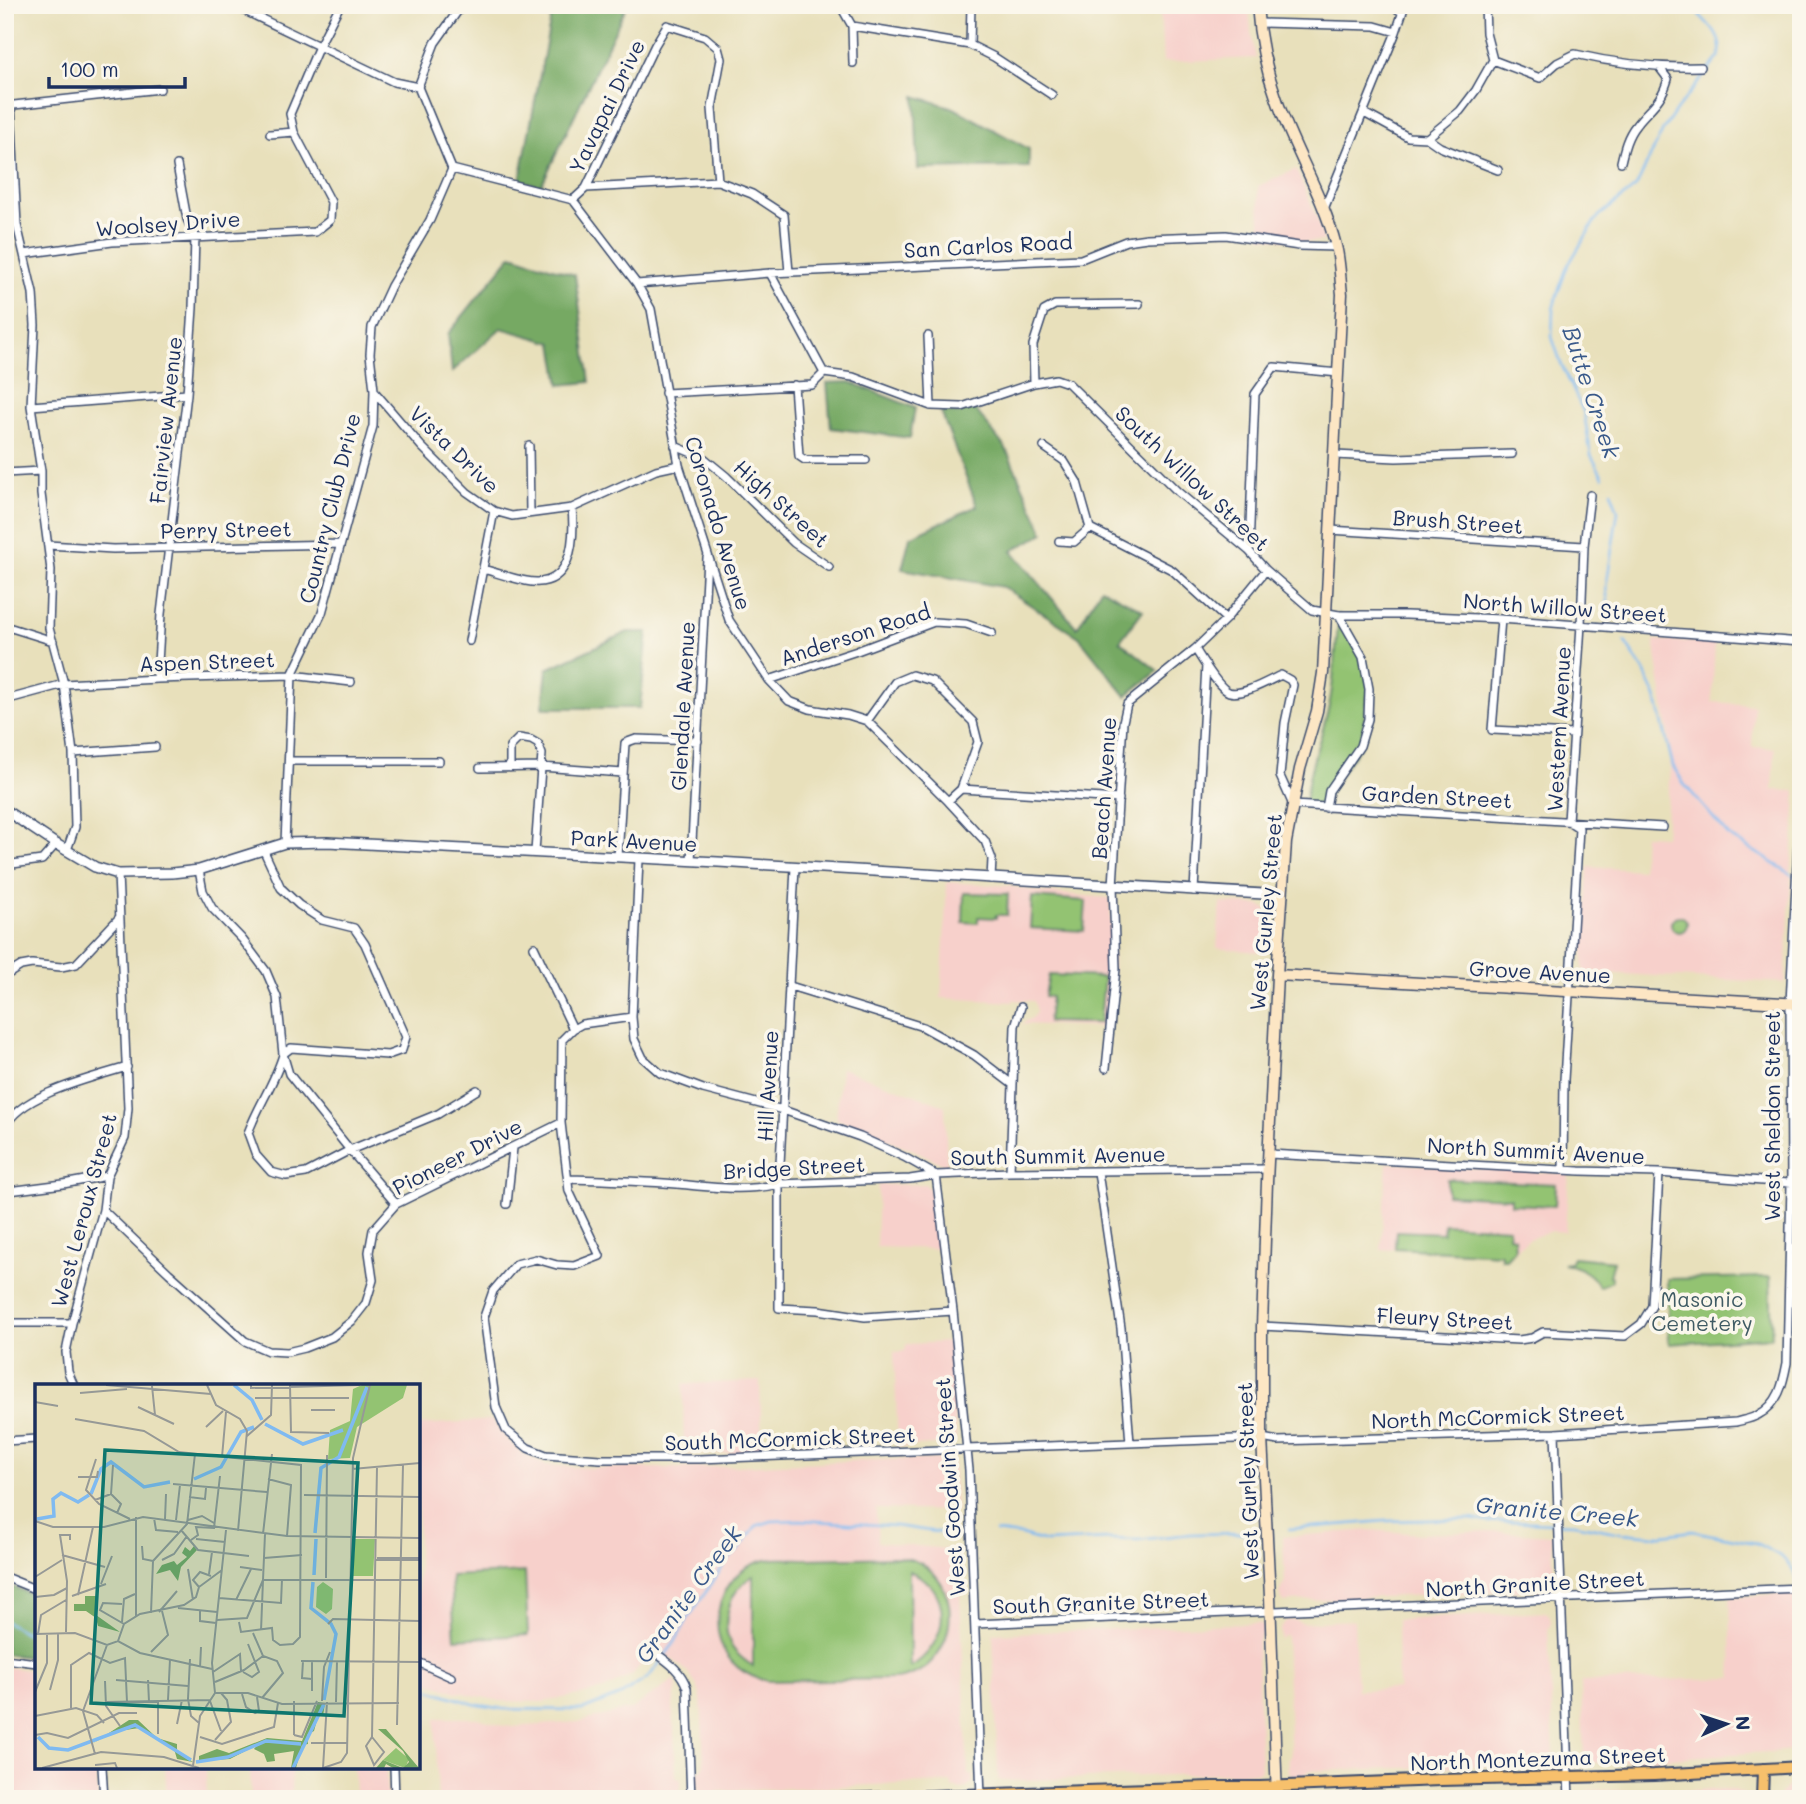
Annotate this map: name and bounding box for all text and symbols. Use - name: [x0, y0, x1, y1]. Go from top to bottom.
- street label: Yavapai Drive: [562, 35, 650, 177]
- scale bar: [49, 46, 186, 90]
- text: 100 m: [60, 55, 119, 82]
- street label: Woolsey Drive: [95, 204, 241, 242]
- street label: San Carlos Road: [903, 227, 1073, 263]
- water label: Butte Creek: [1557, 322, 1628, 463]
- street label: Fairview Avenue: [143, 335, 187, 505]
- street label: Vista Drive: [404, 399, 506, 499]
- street label: South Willow Street: [1110, 399, 1276, 557]
- street label: Country Club Drive: [292, 410, 366, 606]
- street label: Coronado Avenue: [680, 433, 758, 613]
- street label: High Street: [729, 453, 835, 553]
- street label: Brush Street: [1392, 503, 1524, 539]
- street label: Perry Street: [160, 514, 292, 544]
- street label: North Willow Street: [1462, 586, 1668, 628]
- street label: Anderson Road: [776, 597, 934, 671]
- street label: Glendale Avenue: [664, 621, 700, 791]
- street label: Aspen Street: [139, 645, 275, 677]
- street label: Western Avenue: [1540, 646, 1576, 812]
- street label: Beach Avenue: [1085, 716, 1121, 860]
- street label: Garden Street: [1361, 779, 1513, 813]
- street label: West Gurley Street: [1243, 812, 1287, 1012]
- street label: Park Avenue: [570, 823, 698, 857]
- street label: Grove Avenue: [1468, 954, 1612, 988]
- street label: West Sheldon Street: [1758, 1011, 1785, 1221]
- street label: Hill Avenue: [751, 1030, 783, 1142]
- street label: West Leroux Street: [44, 1110, 122, 1310]
- street label: Pioneer Drive: [388, 1112, 526, 1200]
- street label: North Summit Avenue: [1426, 1131, 1646, 1169]
- street label: South Summit Avenue: [950, 1140, 1166, 1170]
- street label: Bridge Street: [722, 1150, 866, 1184]
- park label: Masonic Cemetery: [1651, 1285, 1753, 1336]
- street label: Fleury Street: [1376, 1301, 1514, 1335]
- street label: West Goodwin Street: [928, 1377, 970, 1597]
- street label: West Gurley Street: [1230, 1382, 1264, 1580]
- inset map: [35, 1384, 420, 1769]
- street label: North McCormick Street: [1371, 1398, 1625, 1434]
- street label: South McCormick Street: [664, 1420, 916, 1456]
- water label: Granite Creek: [1474, 1489, 1640, 1533]
- water label: Granite Creek: [628, 1519, 749, 1669]
- street label: North Granite Street: [1425, 1564, 1645, 1602]
- street label: South Granite Street: [992, 1585, 1210, 1619]
- north arrow: [1690, 1688, 1760, 1758]
- text: N: [1731, 1715, 1756, 1731]
- street label: North Montezuma Street: [1410, 1740, 1666, 1776]

